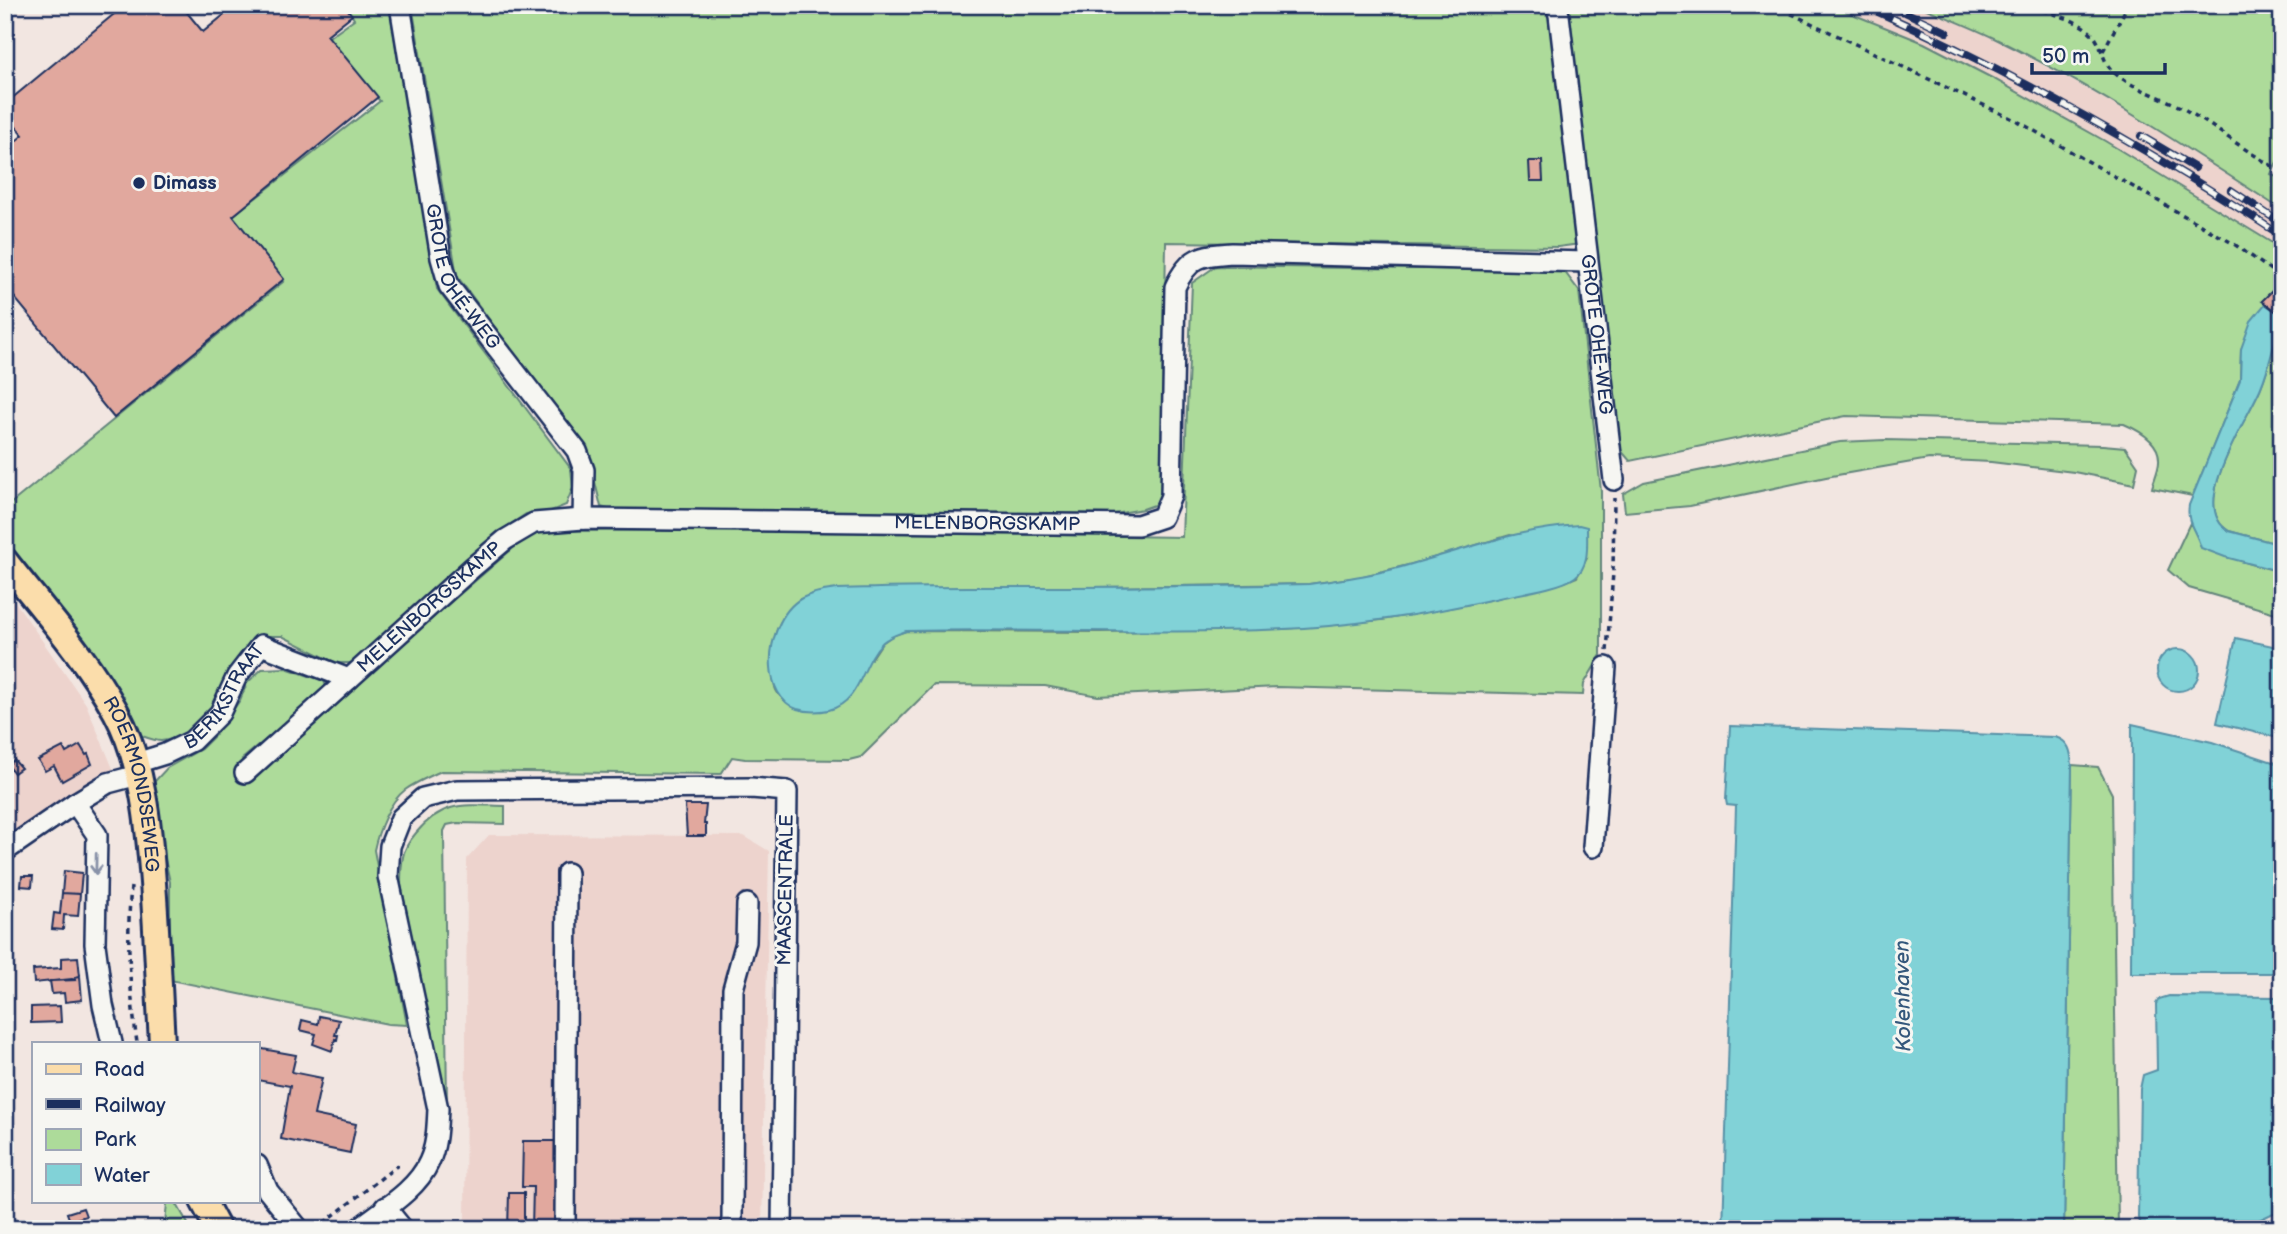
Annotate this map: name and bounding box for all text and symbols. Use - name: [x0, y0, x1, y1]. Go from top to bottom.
- scale bar: [2032, 32, 2164, 76]
- text: 50 m: [2042, 44, 2089, 69]
- place label: Dimass: [153, 172, 217, 195]
- marker: Dimass: [131, 175, 147, 191]
- street label: GROTE OHÉ-WEG: [421, 202, 505, 354]
- street label: GROTE OHÉ-WEG: [1576, 253, 1618, 416]
- street label: MELENBORGSKAMP: [894, 511, 1080, 536]
- street label: MELENBORGSKAMP: [352, 537, 506, 678]
- street label: BERIKSTRAAT: [180, 638, 270, 755]
- street label: ROERMONDSEWEG: [98, 692, 164, 873]
- street label: MAASCENTRALE: [773, 814, 799, 966]
- one-way arrow: [89, 852, 103, 875]
- water label: Kolenhaven: [1890, 940, 1916, 1052]
- legend: [32, 1042, 259, 1202]
- text: Road: [94, 1057, 145, 1082]
- text: Railway: [94, 1093, 166, 1118]
- text: Park: [94, 1127, 137, 1152]
- text: Water: [94, 1163, 150, 1188]

